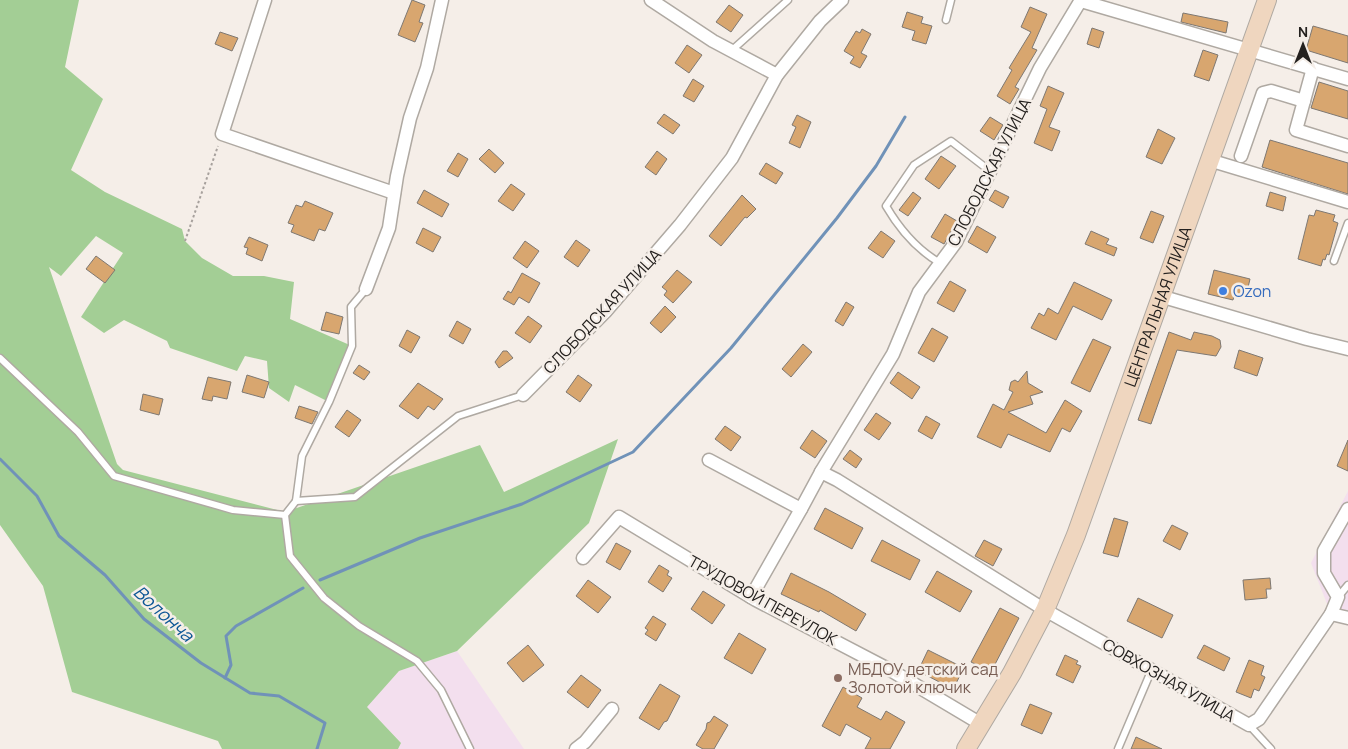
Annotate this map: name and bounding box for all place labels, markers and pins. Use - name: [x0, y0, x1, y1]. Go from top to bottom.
- place label: Ozon: [1233, 280, 1271, 302]
- marker: Ozon: [1217, 285, 1229, 297]
- place label: МБДОУ детский сад Золотой ключик: [848, 658, 999, 698]
- marker: МБДОУ детский сад Золотой ключик: [832, 672, 844, 684]

